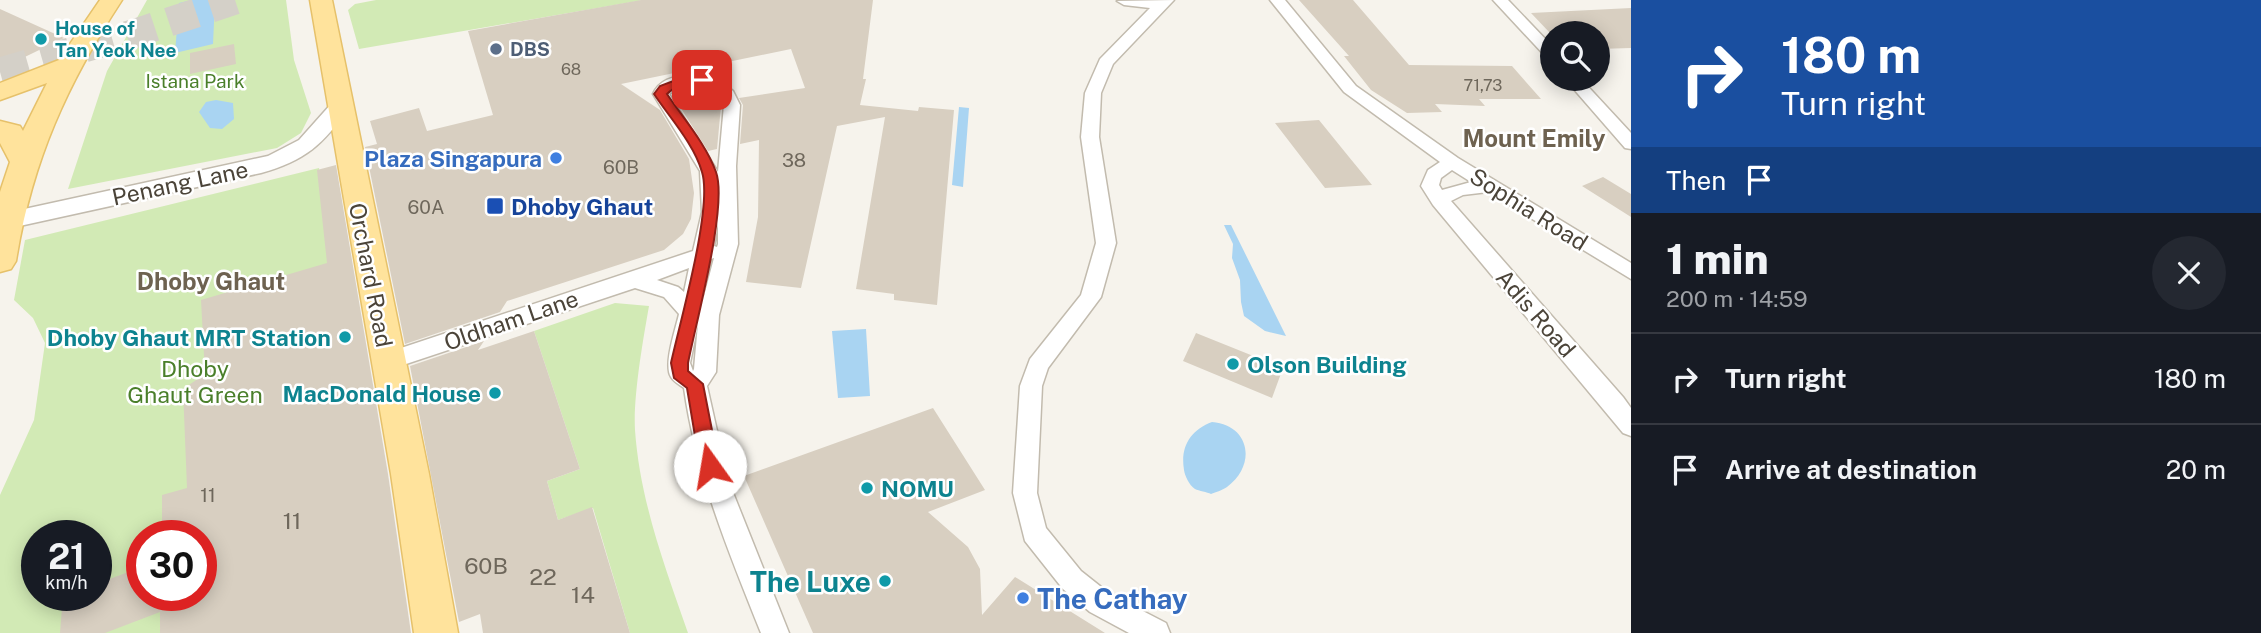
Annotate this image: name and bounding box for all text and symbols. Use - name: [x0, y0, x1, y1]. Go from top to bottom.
- place label: House of Tan Yeok Nee: [55, 17, 176, 61]
- map controls: [1540, 21, 1610, 91]
- button: search: [1540, 21, 1610, 91]
- text: 180 m: [1781, 26, 1921, 84]
- icon: right: [1666, 28, 1757, 119]
- marker: House of Tan Yeok Nee: [33, 31, 49, 47]
- place label: DBS: [510, 38, 550, 60]
- marker: DBS: [488, 41, 504, 57]
- pin: [672, 50, 732, 110]
- house number: 68: [561, 60, 581, 79]
- icon: arrive: [683, 61, 721, 99]
- park label: Istana Park: [145, 70, 245, 92]
- house number: 71,73: [1464, 76, 1502, 95]
- text: Turn right: [1781, 85, 1926, 122]
- district label: Mount Emily: [1463, 124, 1606, 152]
- place label: Plaza Singapura: [364, 145, 542, 172]
- house number: 38: [782, 149, 806, 171]
- marker: Plaza Singapura: [548, 150, 564, 166]
- street label: Penang Lane: [109, 155, 251, 211]
- house number: 60B: [603, 156, 639, 178]
- icon: arrive: [1740, 161, 1778, 199]
- street label: Sophia Road: [1465, 162, 1593, 256]
- text: Then: [1666, 165, 1726, 196]
- place label: Dhoby Ghaut: [511, 193, 653, 220]
- house number: 60A: [408, 196, 444, 218]
- marker: Dhoby Ghaut: [485, 196, 505, 216]
- street label: Orchard Road: [344, 201, 398, 349]
- text: 1 min: [1666, 234, 1769, 283]
- button: close: [2152, 236, 2226, 310]
- street label: Adis Road: [1491, 264, 1581, 362]
- district label: Dhoby Ghaut: [137, 267, 285, 295]
- street label: Oldham Lane: [440, 284, 582, 356]
- text: 200 m · 14:59: [1666, 285, 1808, 312]
- place label: Dhoby Ghaut MRT Station: [47, 324, 331, 351]
- marker: Dhoby Ghaut MRT Station: [337, 329, 353, 345]
- place label: Olson Building: [1247, 351, 1407, 378]
- park label: Dhoby Ghaut Green: [127, 355, 263, 408]
- marker: Olson Building: [1225, 356, 1241, 372]
- icon: right: [1666, 360, 1704, 398]
- text: Turn right: [1725, 363, 1847, 394]
- text: 180 m: [2154, 363, 2226, 394]
- place label: MacDonald House: [283, 380, 481, 407]
- marker: MacDonald House: [487, 385, 503, 401]
- position arrow: [673, 429, 747, 503]
- icon: arrive: [1666, 451, 1704, 489]
- text: Arrive at destination: [1725, 454, 1977, 485]
- text: 20 m: [2166, 454, 2226, 485]
- place label: NOMU: [881, 475, 954, 502]
- marker: NOMU: [859, 480, 875, 496]
- house number: 11: [200, 484, 216, 506]
- house number: 11: [283, 507, 301, 534]
- speed limit sign: 30: [126, 520, 217, 611]
- text: 21: [48, 536, 85, 577]
- house number: 60B: [464, 552, 508, 579]
- house number: 22: [529, 563, 557, 590]
- place label: The Luxe: [750, 565, 871, 598]
- text: km/h: [45, 572, 88, 593]
- marker: The Luxe: [877, 573, 893, 589]
- house number: 14: [571, 581, 595, 608]
- place label: The Cathay: [1037, 582, 1188, 615]
- marker: The Cathay: [1015, 590, 1031, 606]

